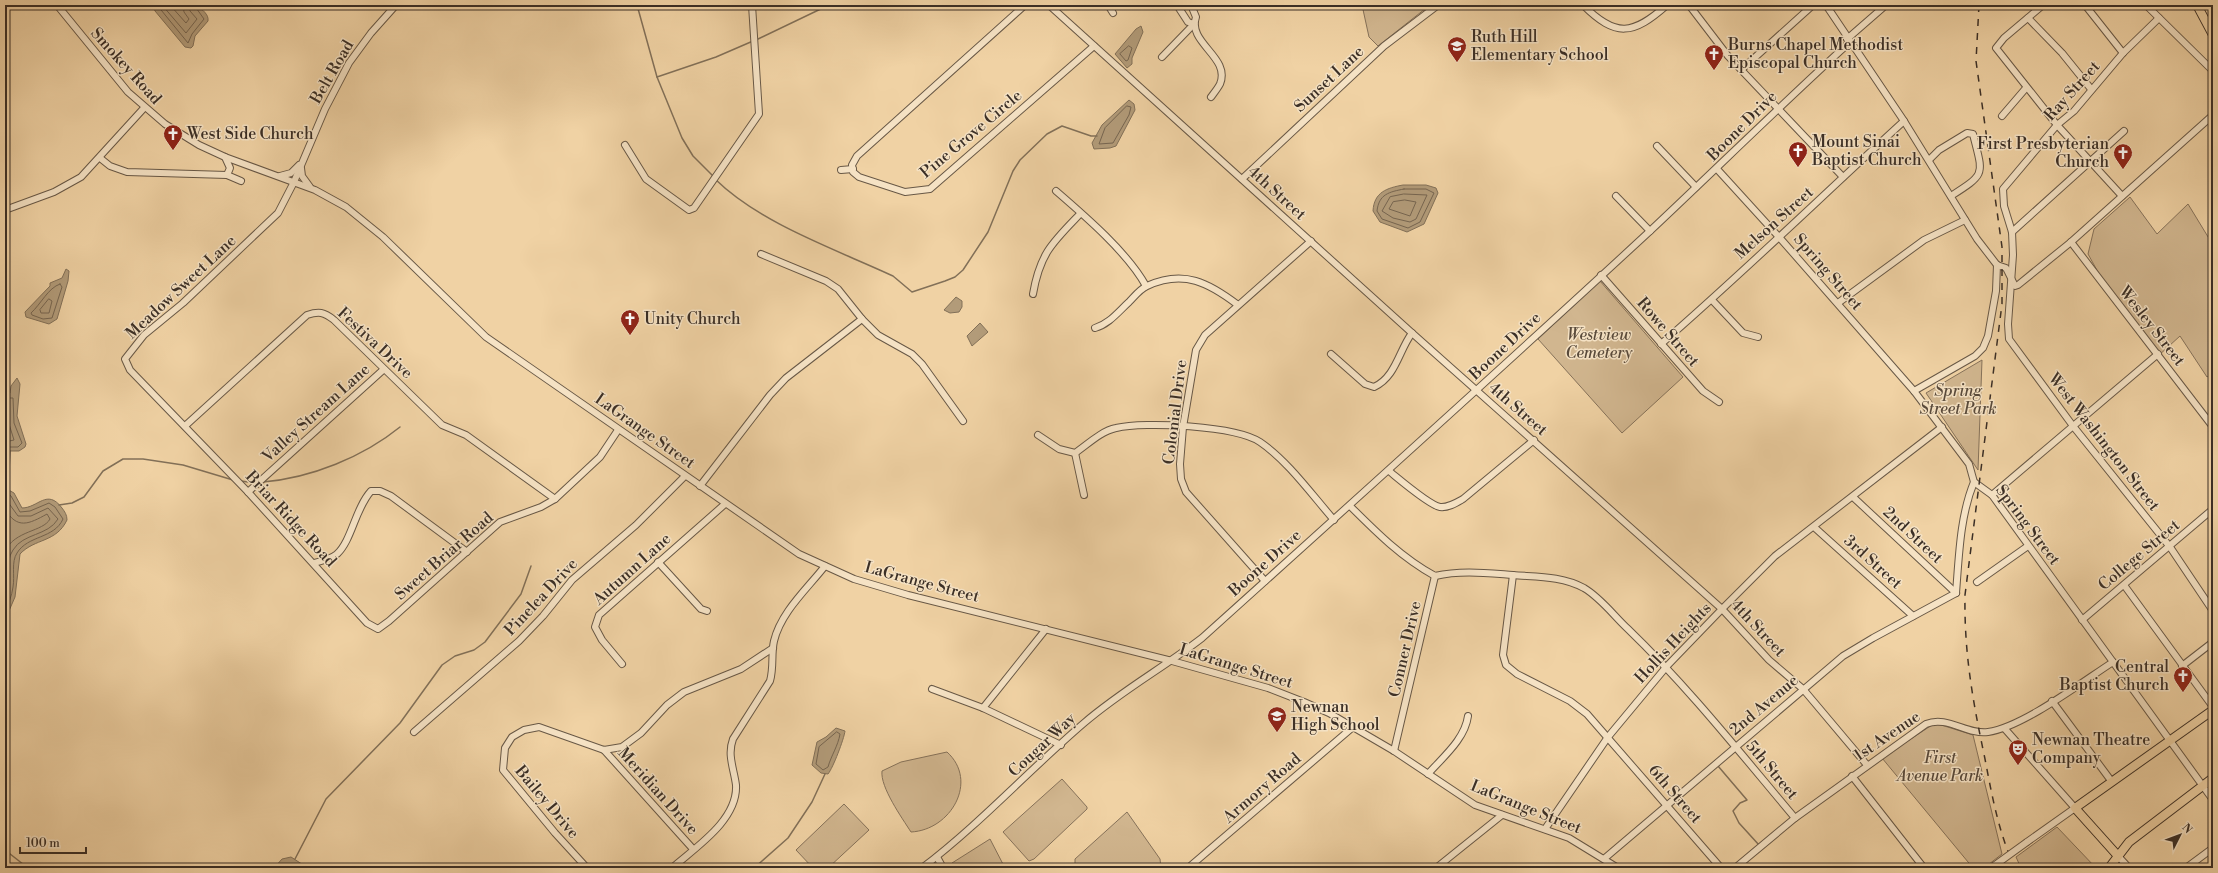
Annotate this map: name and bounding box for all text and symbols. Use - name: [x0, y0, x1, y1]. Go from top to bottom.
- street label: Smokey Road: [86, 23, 166, 109]
- place label: Ruth Hill Elementary School: [1471, 27, 1609, 65]
- school or university icon: Ruth Hill Elementary School: [1446, 35, 1468, 63]
- place label: Burns Chapel Methodist Episcopal Church: [1727, 35, 1903, 73]
- street label: Belt Road: [305, 37, 358, 108]
- street label: Sunset Lane: [1290, 42, 1368, 116]
- church icon: Burns Chapel Methodist Episcopal Church: [1703, 43, 1725, 71]
- street label: Ray Street: [2040, 57, 2104, 125]
- street label: Pine Grove Circle: [916, 85, 1026, 183]
- street label: Boone Drive: [1702, 87, 1781, 166]
- church icon: West Side Church: [162, 123, 184, 151]
- place label: West Side Church: [186, 124, 314, 144]
- place label: Mount Sinai Baptist Church: [1811, 132, 1922, 170]
- place label: First Presbyterian Church: [1977, 134, 2109, 172]
- church icon: Mount Sinai Baptist Church: [1787, 140, 1809, 168]
- church icon: First Presbyterian Church: [2112, 142, 2134, 170]
- street label: 4th Street: [1244, 162, 1311, 225]
- street label: Melson Street: [1730, 182, 1818, 264]
- street label: Spring Street: [1789, 229, 1867, 315]
- street label: Meadow Sweet Lane: [122, 231, 240, 343]
- street label: Wesley Street: [2114, 281, 2190, 370]
- street label: Rowe Street: [1632, 293, 1704, 371]
- street label: Festiva Drive: [333, 303, 417, 383]
- church icon: Unity Church: [619, 308, 641, 336]
- street label: Boone Drive: [1464, 308, 1545, 385]
- place label: Unity Church: [644, 309, 741, 329]
- park label: Westview Cemetery: [1565, 325, 1633, 363]
- street label: Colonial Drive: [1159, 358, 1191, 466]
- street label: Valley Stream Lane: [257, 359, 374, 467]
- street label: West Washington Street: [2043, 368, 2164, 515]
- street label: 4th Street: [1484, 378, 1552, 440]
- park label: Spring Street Park: [1919, 381, 1997, 419]
- street label: LaGrange Street: [591, 389, 699, 473]
- street label: Briar Ridge Road: [241, 466, 341, 571]
- street label: Spring Street: [1991, 481, 2065, 569]
- street label: 2nd Street: [1879, 502, 1947, 568]
- street label: Sweet Briar Road: [391, 508, 497, 604]
- street label: College Street: [2094, 515, 2184, 595]
- street label: Boone Drive: [1224, 525, 1305, 602]
- street label: Autumn Lane: [588, 529, 675, 610]
- street label: 3rd Street: [1840, 531, 1906, 594]
- street label: Pinelea Drive: [500, 554, 582, 640]
- street label: LaGrange Street: [862, 557, 982, 607]
- street label: 4th Street: [1726, 595, 1790, 661]
- street label: Hollis Heights: [1630, 598, 1716, 688]
- street label: Conner Drive: [1384, 599, 1426, 699]
- street label: LaGrange Street: [1177, 639, 1296, 693]
- place label: Central Baptist Church: [2059, 657, 2169, 695]
- church icon: Central Baptist Church: [2172, 665, 2194, 693]
- street label: 2nd Avenue: [1725, 670, 1803, 740]
- place label: Newnan High School: [1291, 697, 1380, 735]
- school or university icon: Newnan High School: [1266, 705, 1288, 733]
- street label: 1st Avenue: [1850, 707, 1924, 765]
- street label: Cougar Way: [1004, 709, 1080, 781]
- place label: Newnan Theatre Company: [2032, 730, 2150, 768]
- street label: 5th Street: [1742, 736, 1803, 804]
- theatre icon: Newnan Theatre Company: [2007, 738, 2029, 766]
- street label: Meridian Drive: [614, 743, 702, 839]
- park label: First Avenue Park: [1895, 748, 1983, 786]
- street label: Armory Road: [1218, 749, 1305, 828]
- street label: 6th Street: [1644, 760, 1706, 828]
- street label: Bailey Drive: [510, 761, 583, 843]
- street label: LaGrange Street: [1468, 776, 1585, 838]
- north arrow: [2160, 815, 2200, 855]
- text: N: [2179, 821, 2195, 837]
- scale bar: [20, 829, 86, 855]
- text: 100 m: [26, 836, 60, 851]

